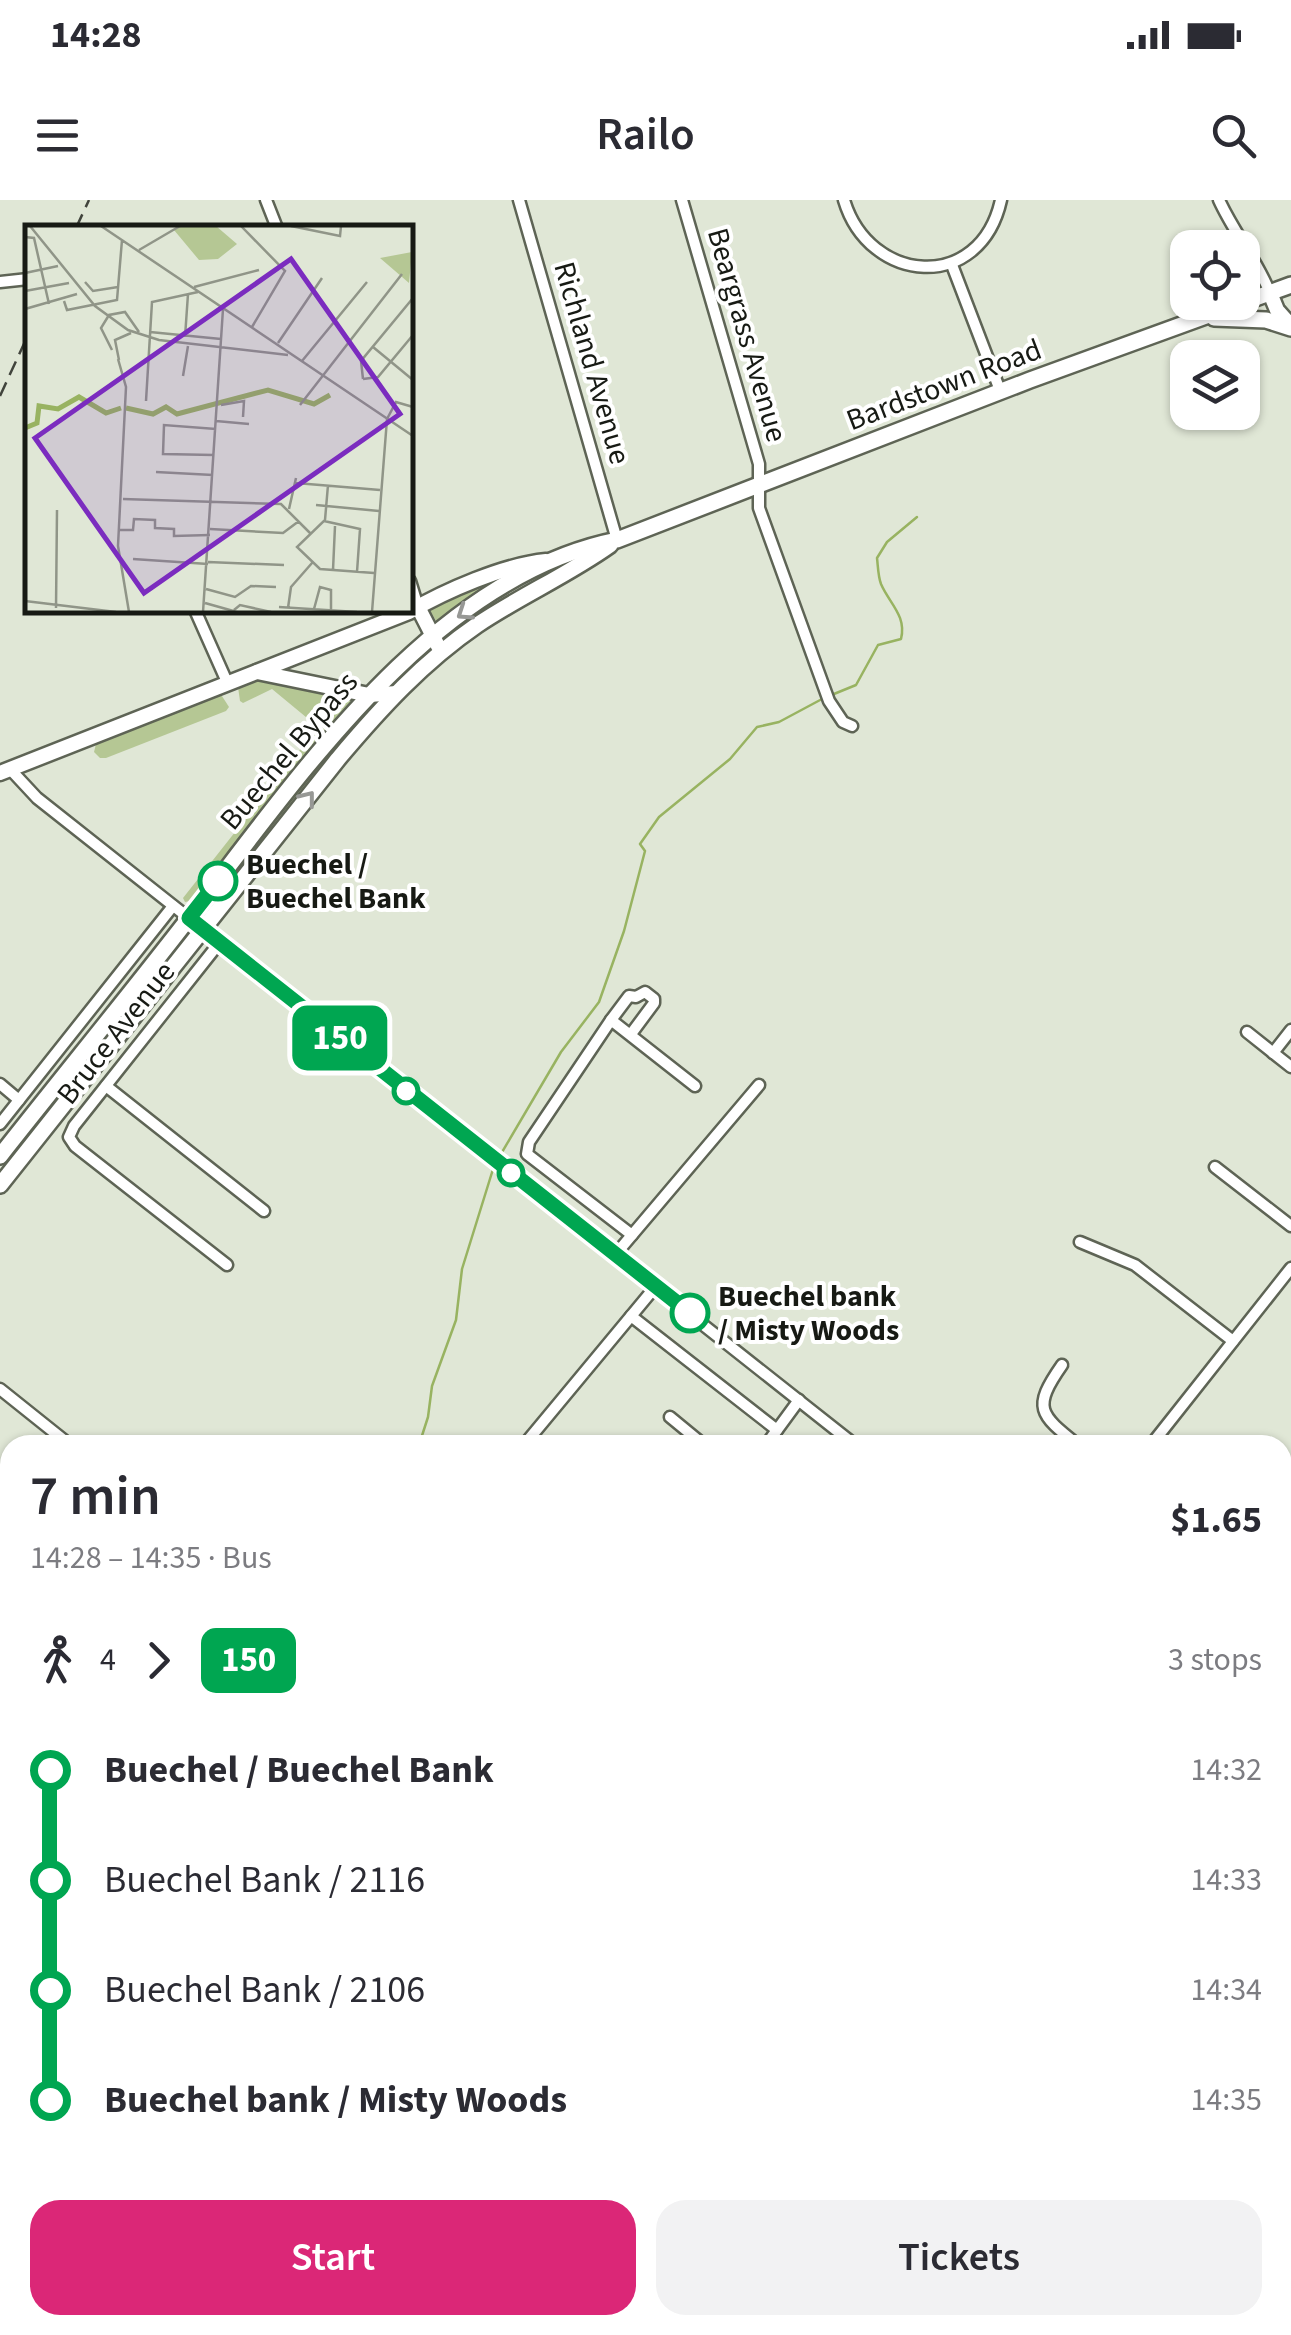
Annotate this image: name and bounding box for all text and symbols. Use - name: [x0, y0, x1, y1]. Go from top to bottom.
- text: 14:28: [50, 8, 142, 62]
- text: Railo: [596, 103, 695, 167]
- icon: menu: [30, 108, 85, 163]
- icon: search: [1206, 108, 1261, 163]
- street label: Beargrass Avenue: [696, 223, 798, 447]
- inset map: [25, 225, 412, 612]
- map controls: [1170, 230, 1260, 430]
- button: locate: [1170, 230, 1260, 320]
- street label: Richland Avenue: [543, 257, 641, 469]
- street label: Bardstown Road: [840, 328, 1048, 442]
- button: layers: [1170, 340, 1260, 430]
- one-way arrow: [456, 601, 475, 619]
- street label: Buechel Bypass: [210, 662, 368, 840]
- one-way arrow: [296, 791, 314, 809]
- place label: Buechel / Buechel Bank: [246, 843, 426, 920]
- marker: Buechel / Buechel Bank: [199, 862, 237, 900]
- street label: Bruce Avenue: [46, 952, 186, 1114]
- line badge: 150: [282, 1006, 398, 1070]
- text: 150: [312, 1013, 368, 1063]
- unlabelled marker: [393, 1078, 419, 1104]
- unlabelled marker: [498, 1160, 524, 1186]
- place label: Buechel bank / Misty Woods: [718, 1275, 899, 1352]
- marker: Buechel bank / Misty Woods: [671, 1294, 709, 1332]
- text: 7 min: [30, 1458, 161, 1536]
- text: $1.65: [1170, 1493, 1262, 1547]
- text: 14:28 – 14:35 · Bus: [30, 1535, 272, 1581]
- icon: walk: [30, 1633, 85, 1688]
- icon: forward: [131, 1633, 186, 1688]
- text: 150: [221, 1635, 276, 1685]
- text: 4: [100, 1637, 116, 1683]
- text: 3 stops: [1168, 1637, 1262, 1683]
- text: Buechel / Buechel Bank: [104, 1743, 494, 1797]
- text: 14:32: [1190, 1747, 1262, 1793]
- text: Buechel Bank / 2116: [104, 1853, 425, 1907]
- text: 14:33: [1190, 1857, 1262, 1903]
- text: Buechel Bank / 2106: [104, 1963, 425, 2017]
- text: 14:34: [1190, 1967, 1262, 2013]
- text: Buechel bank / Misty Woods: [104, 2073, 567, 2127]
- text: 14:35: [1190, 2077, 1262, 2123]
- button: Start: [30, 2200, 636, 2315]
- button: Tickets: [656, 2200, 1262, 2315]

